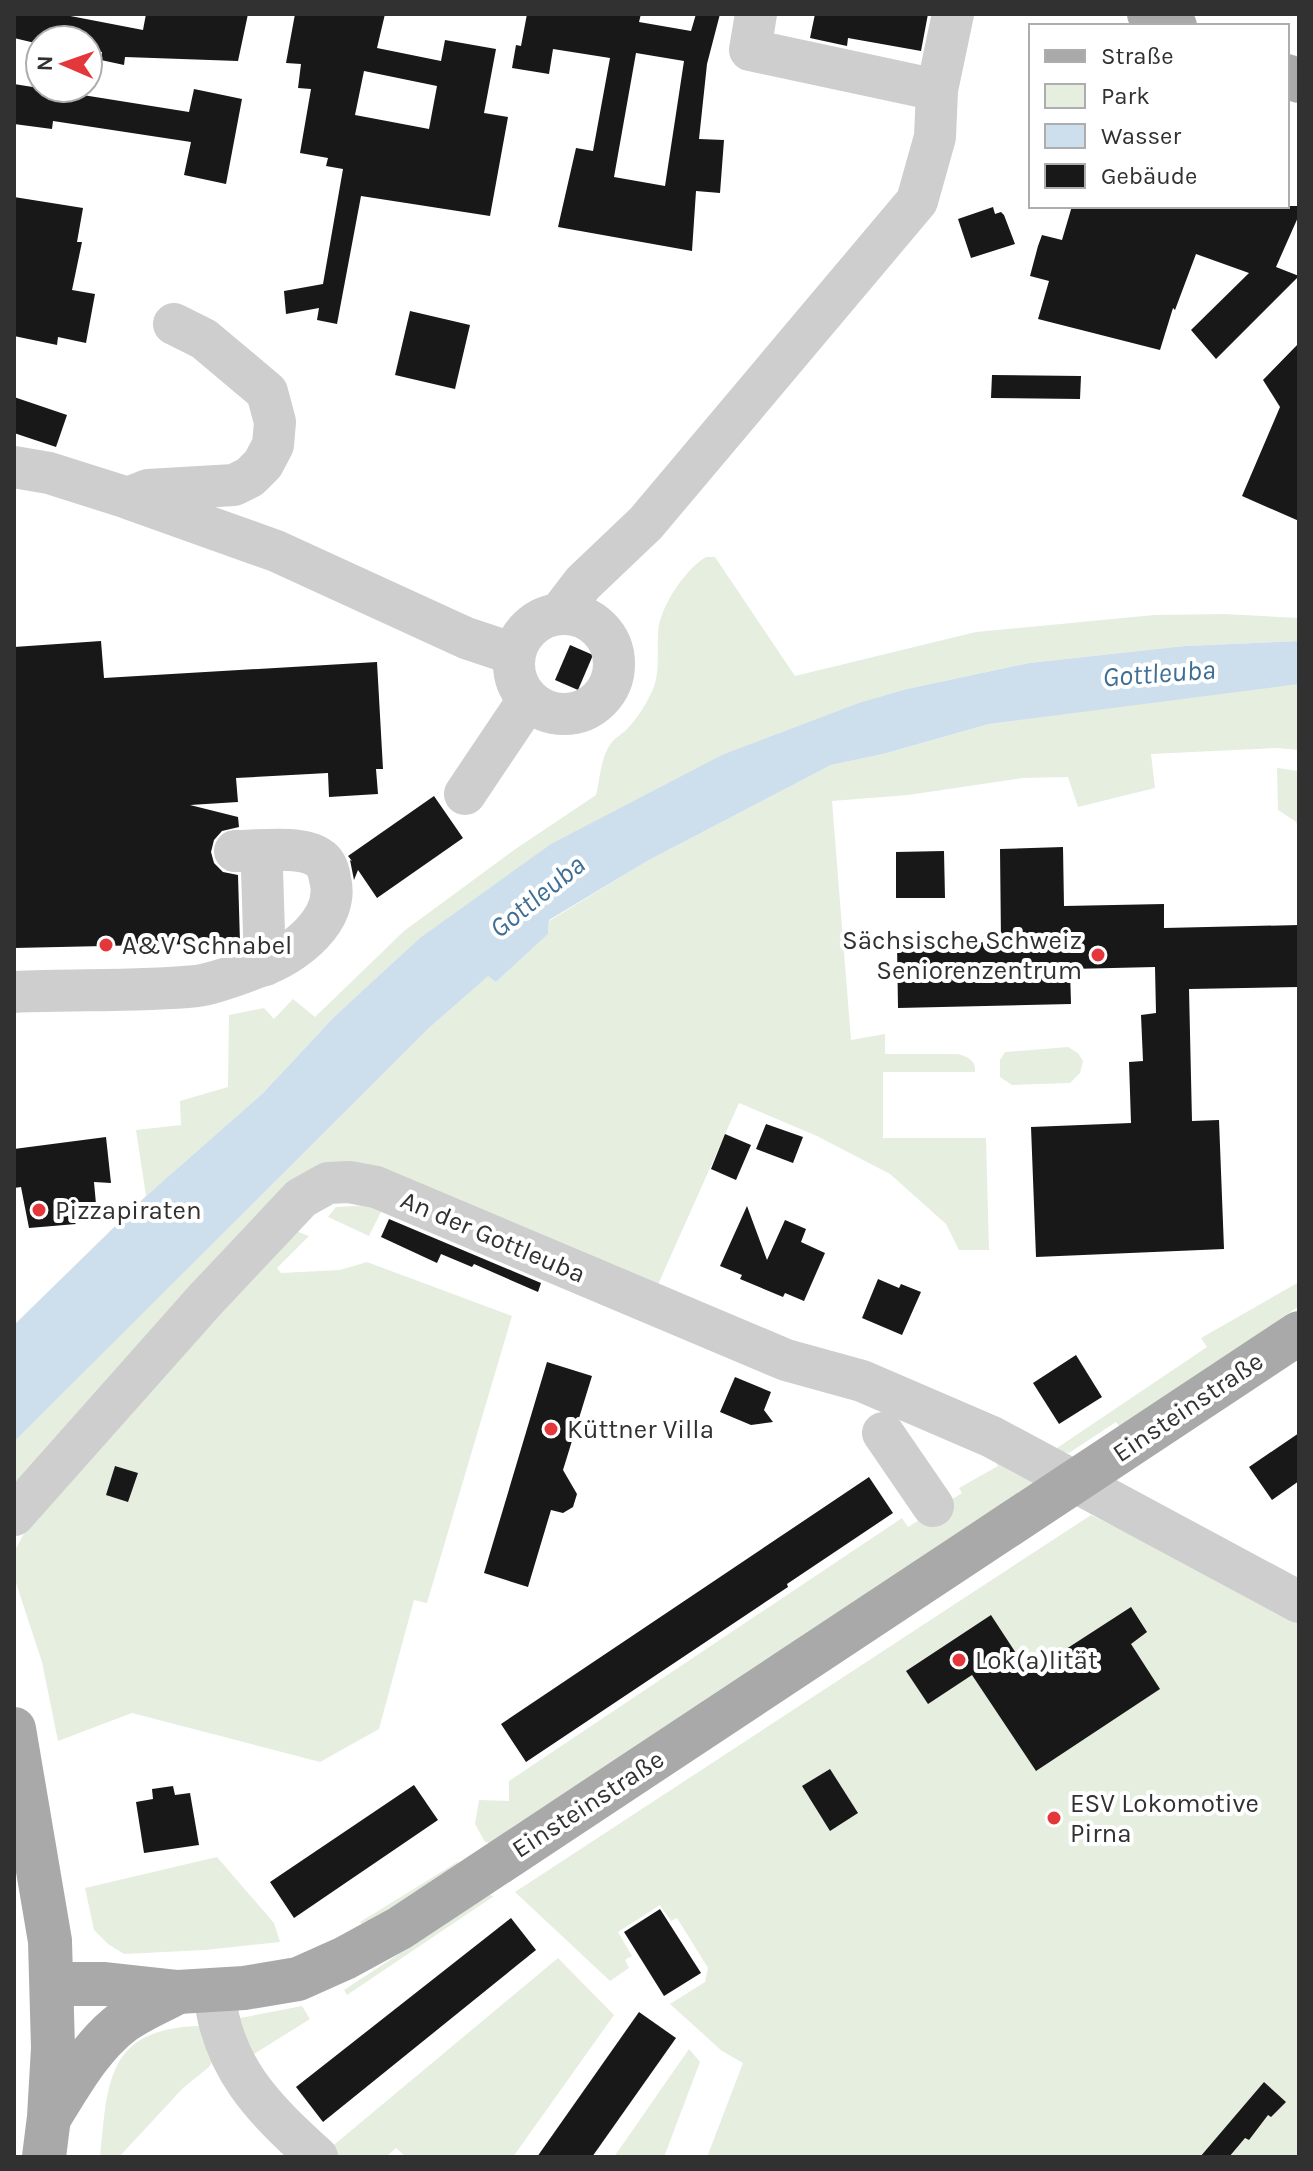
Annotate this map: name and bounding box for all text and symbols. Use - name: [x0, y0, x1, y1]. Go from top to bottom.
- north arrow: [24, 24, 104, 104]
- legend: [1029, 24, 1289, 208]
- text: Straße: [1101, 42, 1173, 70]
- text: N: [32, 55, 58, 72]
- text: Park: [1101, 82, 1150, 110]
- text: Wasser: [1101, 122, 1181, 150]
- text: Gebäude: [1101, 162, 1197, 190]
- water label: Gottleuba: [1101, 653, 1217, 693]
- water label: Gottleuba: [483, 848, 591, 944]
- place label: Sächsische Schweiz Seniorenzentrum: [842, 925, 1082, 986]
- place label: A&V Schnabel: [122, 930, 292, 961]
- marker: A&V Schnabel: [97, 936, 115, 954]
- marker: Sächsische Schweiz Seniorenzentrum: [1089, 946, 1107, 964]
- street label: An der Gottleuba: [396, 1184, 590, 1290]
- place label: Pizzapiraten: [55, 1195, 202, 1226]
- marker: Pizzapiraten: [30, 1201, 48, 1219]
- street label: Einsteinstraße: [1107, 1345, 1269, 1469]
- place label: Küttner Villa: [567, 1414, 714, 1445]
- marker: Küttner Villa: [542, 1420, 560, 1438]
- place label: Lok(a)lität: [975, 1645, 1098, 1676]
- marker: Lok(a)lität: [950, 1651, 968, 1669]
- street label: Einsteinstraße: [506, 1743, 670, 1865]
- place label: ESV Lokomotive Pirna: [1070, 1788, 1259, 1849]
- marker: ESV Lokomotive Pirna: [1045, 1809, 1063, 1827]

